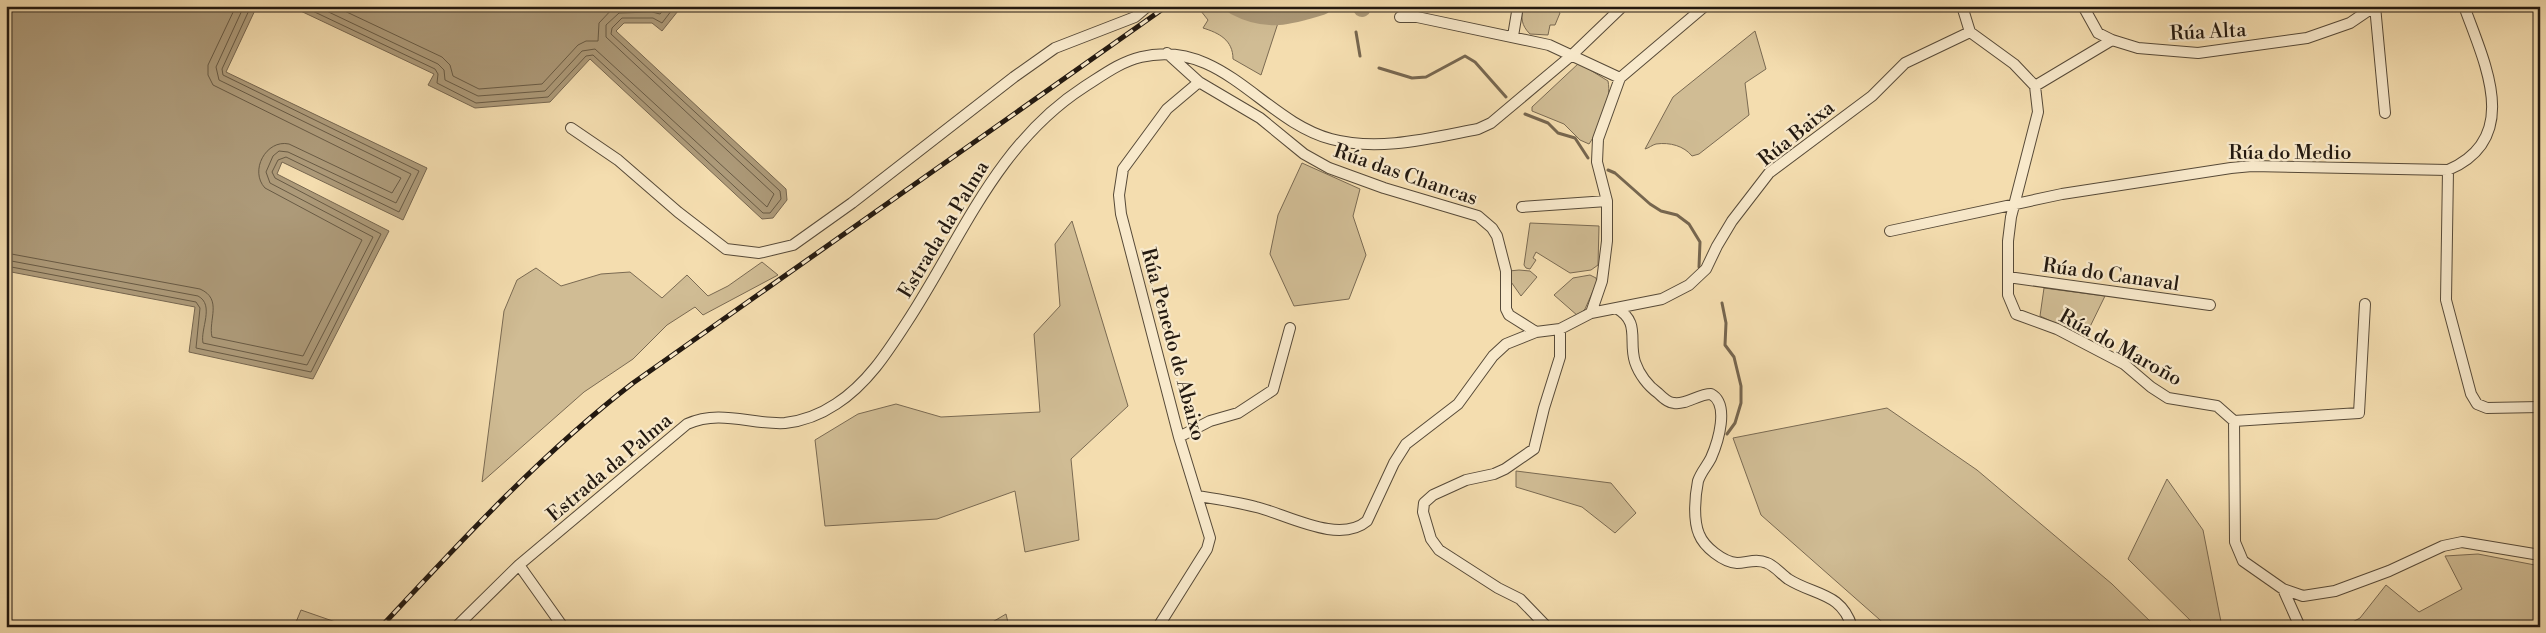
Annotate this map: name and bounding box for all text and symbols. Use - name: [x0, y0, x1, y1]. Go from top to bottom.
- street label: Rúa Alta: [2169, 18, 2248, 47]
- street label: Rúa Baixa: [1754, 95, 1841, 172]
- street label: Rúa das Chancas: [1330, 139, 1481, 212]
- street label: Rúa do Medio: [2228, 141, 2352, 166]
- street label: Estrada da Palma: [893, 156, 996, 303]
- street label: Rúa Penedo de Abaixo: [1135, 245, 1210, 444]
- street label: Rúa do Canaval: [2041, 254, 2181, 297]
- street label: Rúa do Maroño: [2054, 304, 2186, 392]
- street label: Estrada da Palma: [542, 408, 678, 528]

